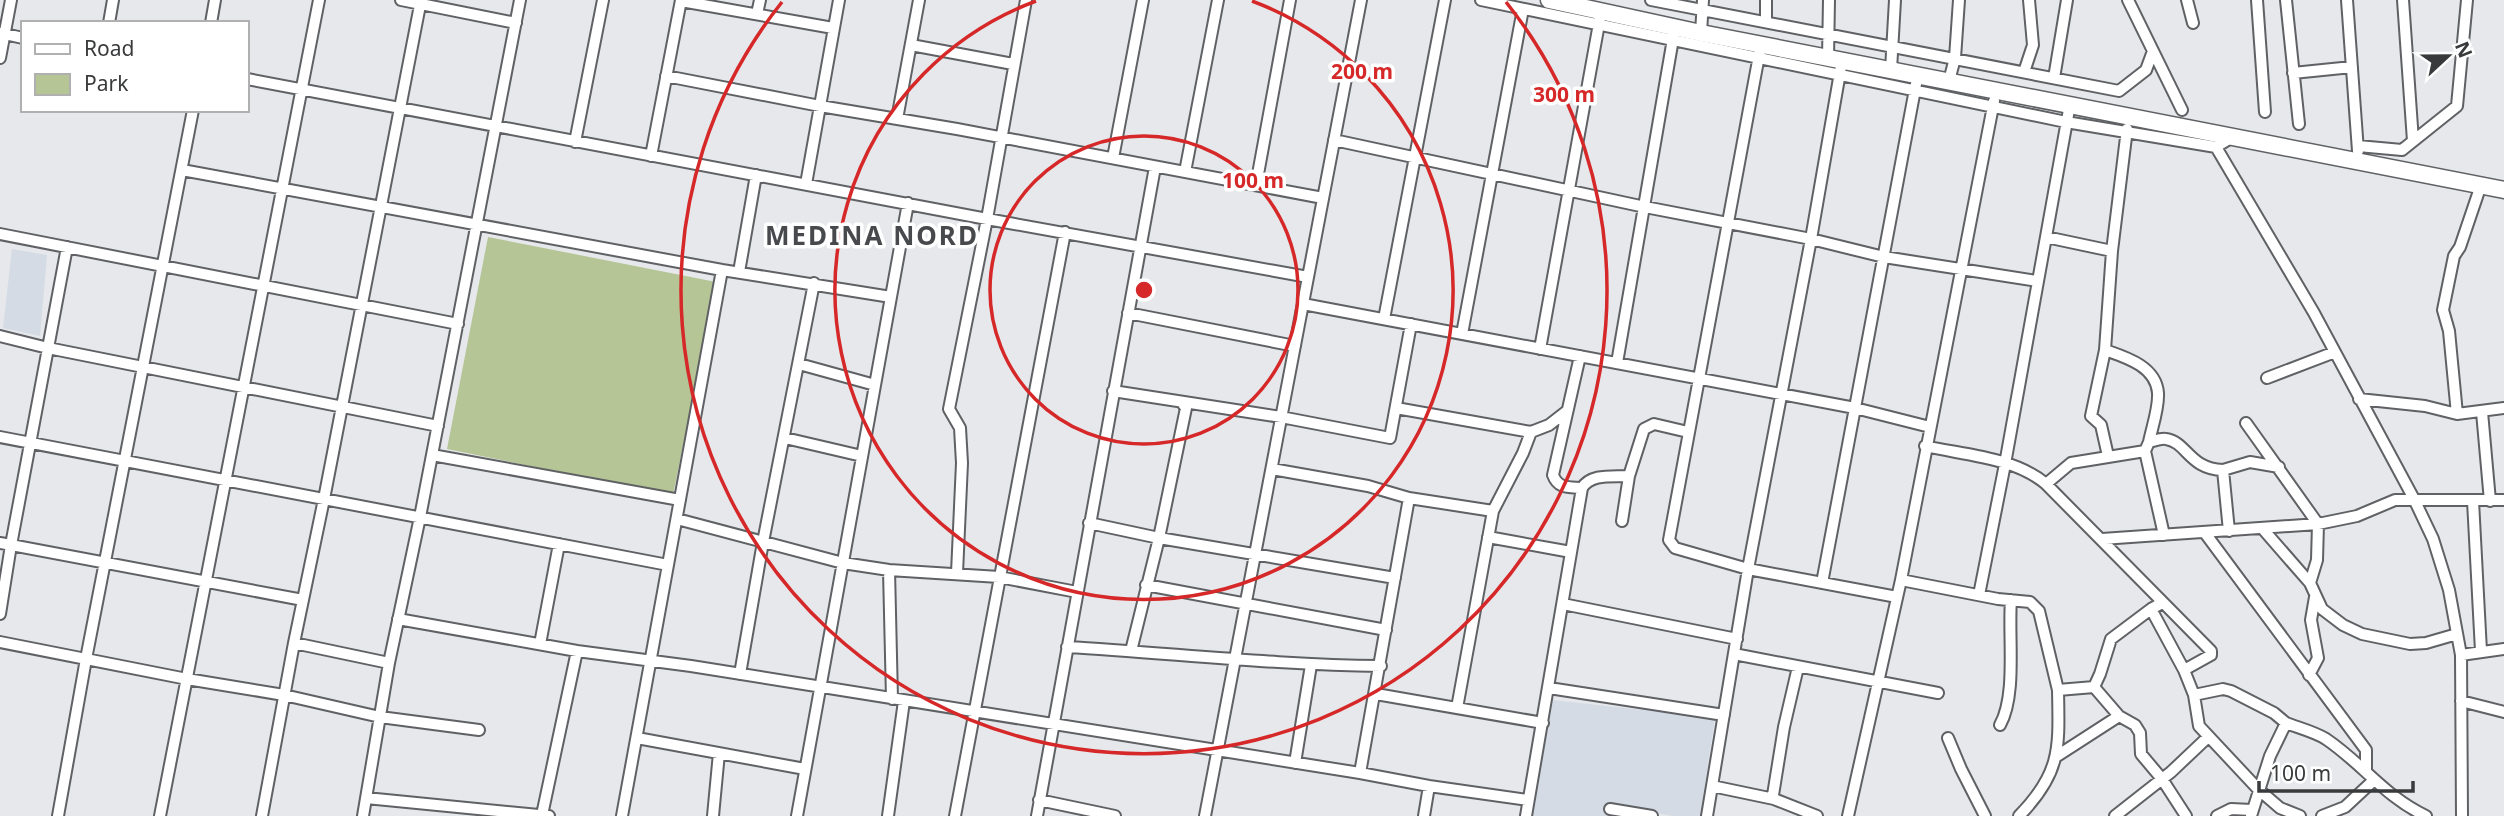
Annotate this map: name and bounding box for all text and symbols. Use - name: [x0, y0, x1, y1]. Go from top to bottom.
- legend: [21, 21, 248, 112]
- north arrow: [2413, 21, 2483, 91]
- text: Road: [84, 34, 134, 62]
- text: N: [2449, 38, 2479, 62]
- text: 200 m: [1331, 57, 1393, 85]
- text: Park: [84, 69, 129, 97]
- text: 300 m: [1533, 80, 1595, 108]
- text: 100 m: [1222, 166, 1284, 194]
- district label: MEDINA NORD: [765, 217, 979, 253]
- centre of rings: [1132, 278, 1156, 302]
- scale bar: [2259, 750, 2413, 794]
- text: 100 m: [2270, 759, 2331, 787]

